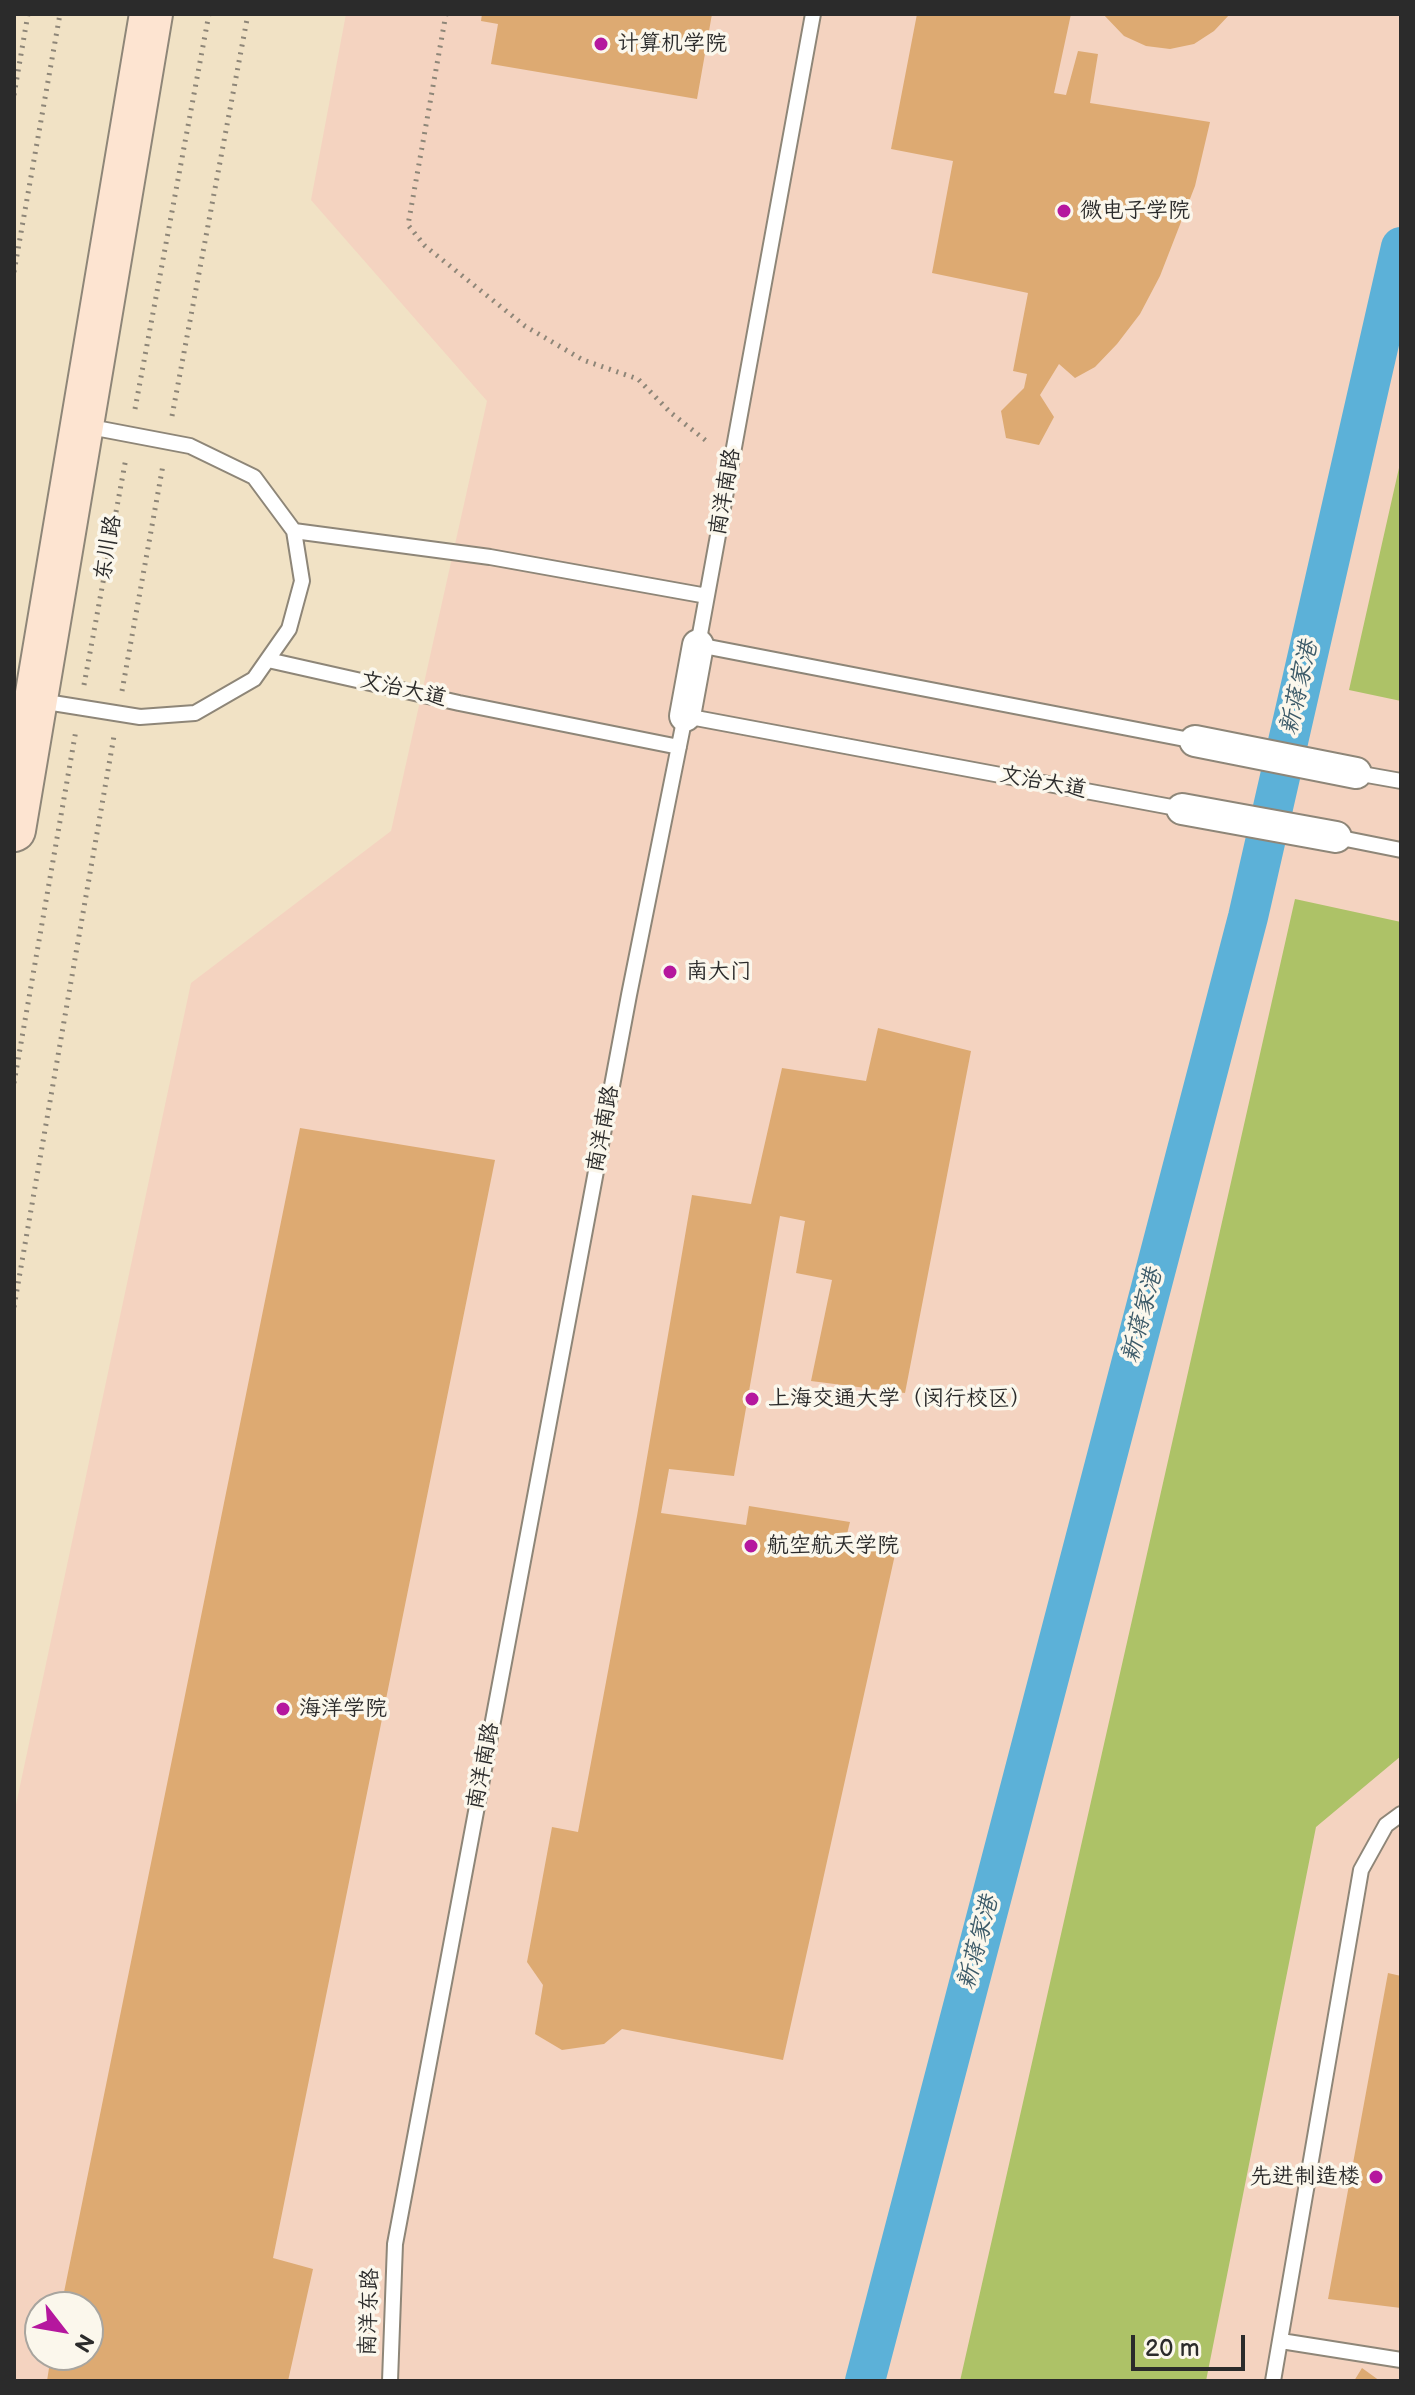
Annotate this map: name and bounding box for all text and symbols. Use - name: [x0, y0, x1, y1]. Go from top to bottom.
- place label: 计算机学院: [617, 31, 727, 57]
- marker: 计算机学院: [592, 35, 610, 53]
- place label: 微电子学院: [1080, 198, 1190, 224]
- marker: 微电子学院: [1055, 202, 1073, 220]
- street label: 南洋南路: [705, 446, 747, 538]
- street label: 东川路: [90, 513, 128, 583]
- water label: 新蒋家港: [1275, 638, 1325, 738]
- street label: 文治大道: [357, 667, 449, 713]
- street label: 文治大道: [997, 762, 1089, 804]
- place label: 南大门: [686, 959, 752, 985]
- marker: 南大门: [661, 963, 679, 981]
- street label: 南洋南路: [583, 1083, 625, 1175]
- water label: 新蒋家港: [1117, 1266, 1169, 1366]
- place label: 上海交通大学（闵行校区）: [768, 1386, 1032, 1412]
- marker: 上海交通大学（闵行校区）: [743, 1390, 761, 1408]
- place label: 航空航天学院: [767, 1533, 899, 1559]
- marker: 航空航天学院: [742, 1537, 760, 1555]
- place label: 海洋学院: [299, 1696, 387, 1722]
- marker: 海洋学院: [274, 1700, 292, 1718]
- street label: 南洋南路: [463, 1720, 505, 1812]
- water label: 新蒋家港: [953, 1893, 1005, 1993]
- place label: 先进制造楼: [1250, 2164, 1360, 2190]
- marker: 先进制造楼: [1367, 2168, 1385, 2186]
- street label: 南洋东路: [355, 2268, 385, 2356]
- north arrow: [24, 2291, 104, 2371]
- scale bar: [1135, 2319, 1249, 2369]
- text: N: [67, 2329, 99, 2357]
- text: 20 m: [1145, 2334, 1200, 2363]

